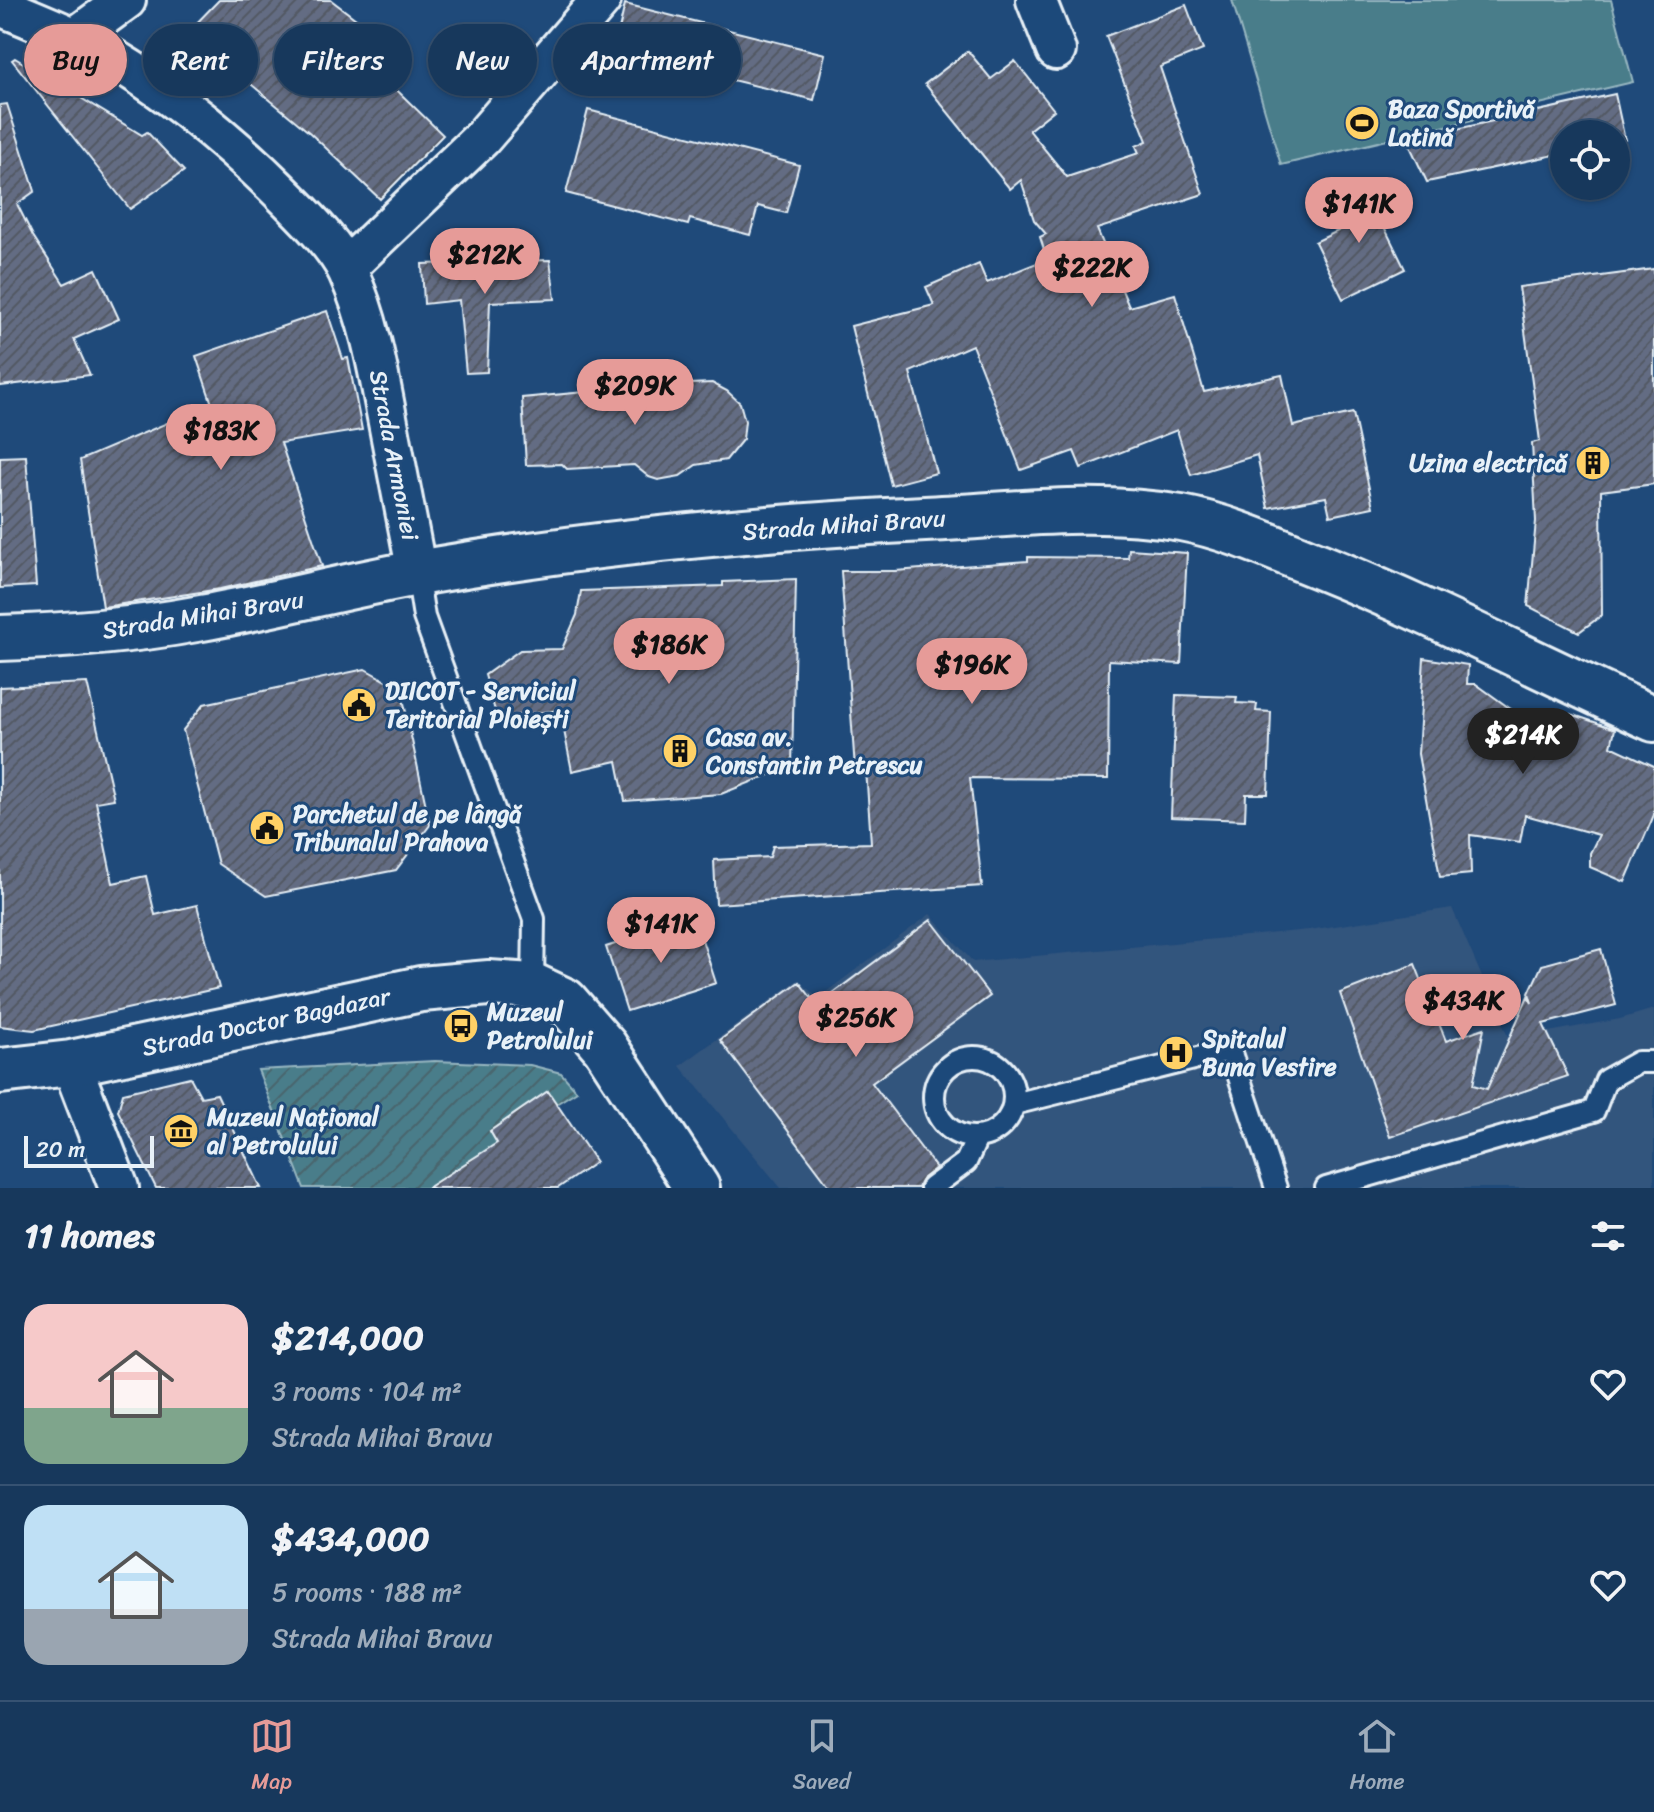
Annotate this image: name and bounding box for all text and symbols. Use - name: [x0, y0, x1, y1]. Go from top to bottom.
- chip: Buy: [24, 24, 127, 96]
- chip: Rent: [143, 24, 258, 96]
- chip: Filters: [274, 24, 412, 96]
- chip: New: [428, 24, 537, 96]
- chip: Apartment: [553, 24, 741, 96]
- place label: Baza Sportivă Latină: [1388, 88, 1537, 158]
- sports icon: Baza Sportivă Latină: [1343, 104, 1381, 142]
- map controls: [1550, 120, 1630, 200]
- button: locate: [1550, 120, 1630, 200]
- pin: $141K: [1303, 177, 1415, 245]
- text: $141K: [1323, 180, 1395, 226]
- pin: $212K: [429, 228, 541, 296]
- text: $212K: [448, 231, 522, 277]
- pin: $222K: [1036, 241, 1148, 309]
- text: $222K: [1053, 244, 1131, 290]
- pin: $209K: [579, 359, 691, 427]
- text: $209K: [595, 362, 675, 408]
- street label: Strada Armoniei: [357, 366, 431, 544]
- pin: $183K: [165, 404, 277, 472]
- text: $183K: [184, 407, 258, 453]
- place label: Uzina electrică: [1409, 442, 1569, 484]
- building icon: Uzina electrică: [1574, 444, 1612, 482]
- street label: Strada Mihai Bravu: [741, 497, 947, 553]
- street label: Strada Mihai Bravu: [99, 578, 307, 652]
- pin: $186K: [613, 618, 725, 686]
- text: $186K: [632, 621, 706, 667]
- pin: $196K: [916, 638, 1028, 706]
- text: $196K: [934, 641, 1010, 687]
- place label: DIICOT - Serviciul Teritorial Ploiești: [385, 670, 577, 740]
- public building icon: DIICOT - Serviciul Teritorial Ploiești: [340, 686, 378, 724]
- pin: $214K: [1467, 708, 1579, 776]
- text: $214K: [1485, 711, 1561, 757]
- place label: Casa av. Constantin Petrescu: [705, 716, 923, 786]
- building icon: Casa av. Constantin Petrescu: [661, 732, 699, 770]
- place label: Parchetul de pe lângă Tribunalul Prahova: [293, 793, 523, 863]
- public building icon: Parchetul de pe lângă Tribunalul Prahova: [248, 809, 286, 847]
- pin: $141K: [605, 897, 717, 965]
- text: $141K: [625, 900, 697, 946]
- pin: $434K: [1407, 974, 1519, 1042]
- street label: Strada Doctor Bagdazar: [138, 975, 396, 1069]
- text: $434K: [1423, 977, 1503, 1023]
- place label: Muzeul Petrolului: [486, 991, 594, 1061]
- pin: $256K: [800, 991, 912, 1059]
- text: $256K: [817, 994, 895, 1040]
- bus stop icon: Muzeul Petrolului: [442, 1007, 480, 1045]
- place label: Spitalul Buna Vestire: [1201, 1018, 1337, 1088]
- hospital icon: Spitalul Buna Vestire: [1157, 1034, 1195, 1072]
- place label: Muzeul Național al Petrolului: [206, 1096, 380, 1166]
- museum icon: Muzeul Național al Petrolului: [162, 1112, 200, 1150]
- text: 20 m: [36, 1130, 85, 1169]
- scale bar: [24, 1132, 154, 1168]
- text: 11 homes: [24, 1206, 155, 1266]
- icon: filters: [1586, 1214, 1630, 1258]
- text: $214,000: [272, 1308, 424, 1368]
- icon: home: [88, 1336, 184, 1432]
- icon: heart: [1586, 1362, 1630, 1406]
- text: 3 rooms · 104 m²: [272, 1368, 462, 1414]
- text: Strada Mihai Bravu: [272, 1414, 492, 1460]
- text: $434,000: [272, 1509, 430, 1569]
- icon: home: [88, 1537, 184, 1633]
- icon: heart: [1586, 1563, 1630, 1607]
- text: 5 rooms · 188 m²: [272, 1569, 462, 1615]
- text: Strada Mihai Bravu: [272, 1615, 492, 1661]
- tab: Map: [250, 1714, 294, 1801]
- tab: Saved: [793, 1714, 851, 1801]
- tab: Home: [1350, 1714, 1404, 1801]

